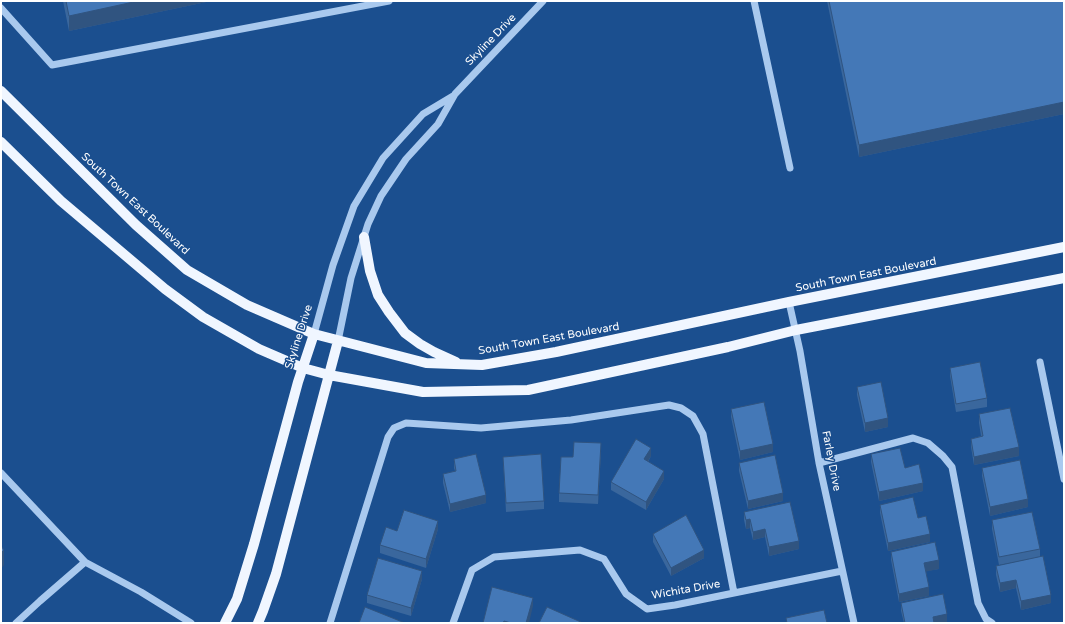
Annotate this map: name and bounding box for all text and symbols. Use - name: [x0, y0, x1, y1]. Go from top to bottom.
- street label: Skyline Drive: [463, 11, 519, 69]
- street label: South Town East Boulevard: [78, 150, 192, 258]
- street label: South Town East Boulevard: [795, 255, 937, 295]
- street label: Skyline Drive: [282, 303, 316, 371]
- street label: South Town East Boulevard: [477, 320, 621, 358]
- street label: Farley Drive: [819, 430, 843, 492]
- street label: Wichita Drive: [651, 577, 721, 603]

